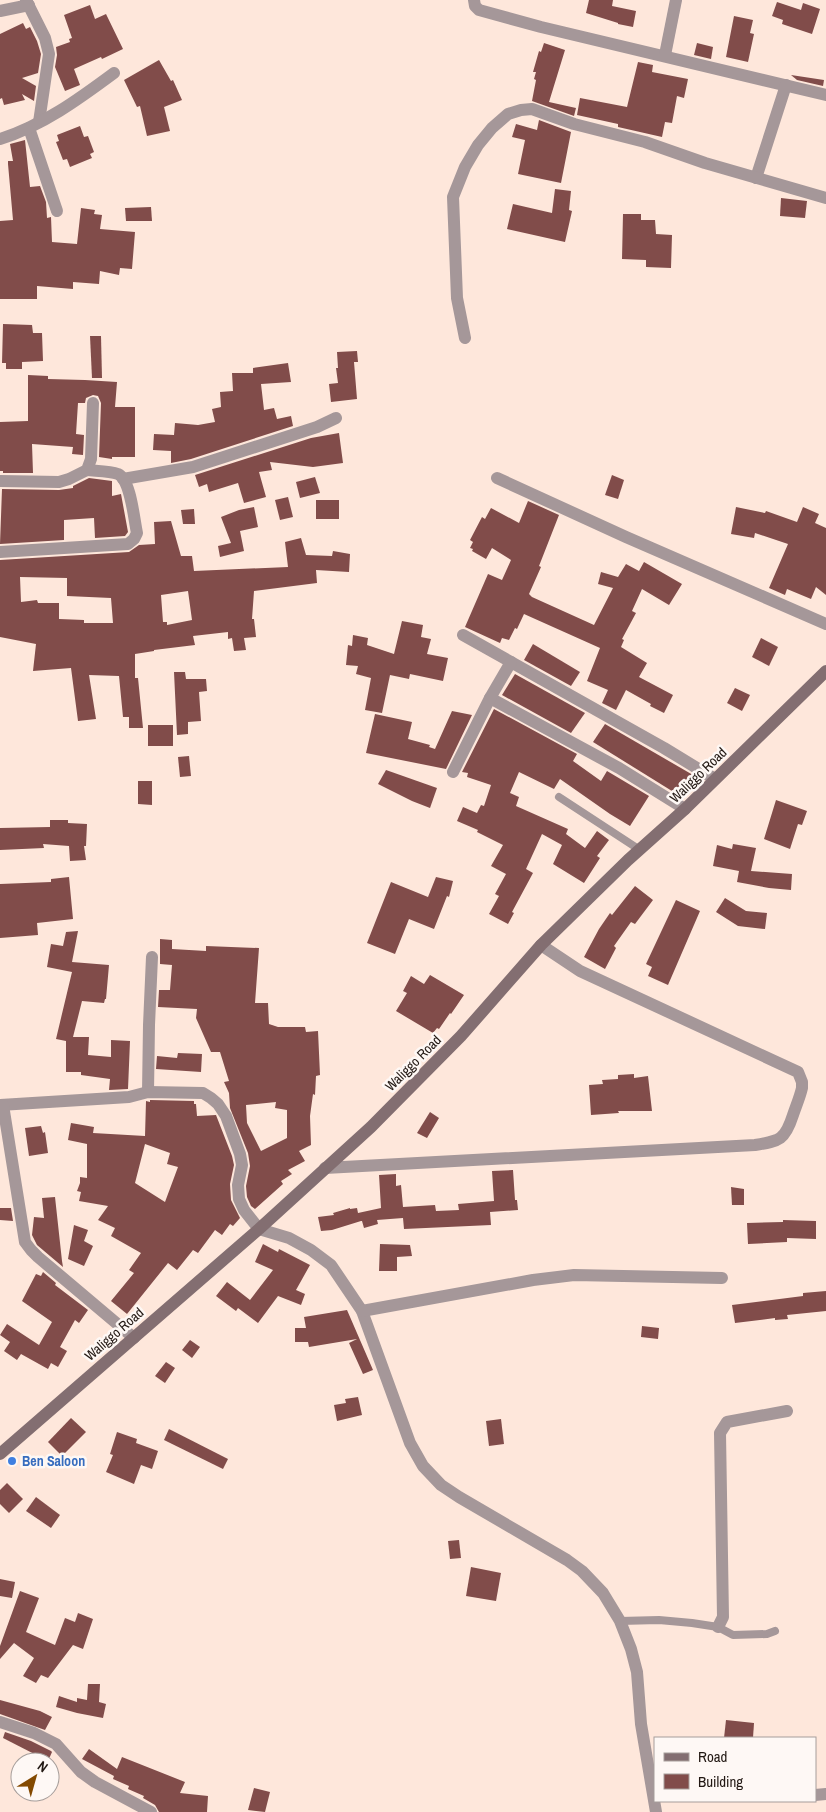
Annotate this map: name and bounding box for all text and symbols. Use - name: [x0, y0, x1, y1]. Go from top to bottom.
- street label: Waliggo Road: [666, 743, 730, 807]
- street label: Waliggo Road: [381, 1031, 445, 1095]
- street label: Waliggo Road: [81, 1303, 147, 1365]
- place label: Ben Saloon: [22, 1452, 85, 1470]
- marker: Ben Saloon: [6, 1455, 18, 1467]
- legend: [654, 1737, 816, 1802]
- text: Road: [698, 1746, 727, 1767]
- north arrow: [10, 1752, 60, 1802]
- text: N: [34, 1757, 52, 1776]
- text: Building: [698, 1771, 743, 1792]

